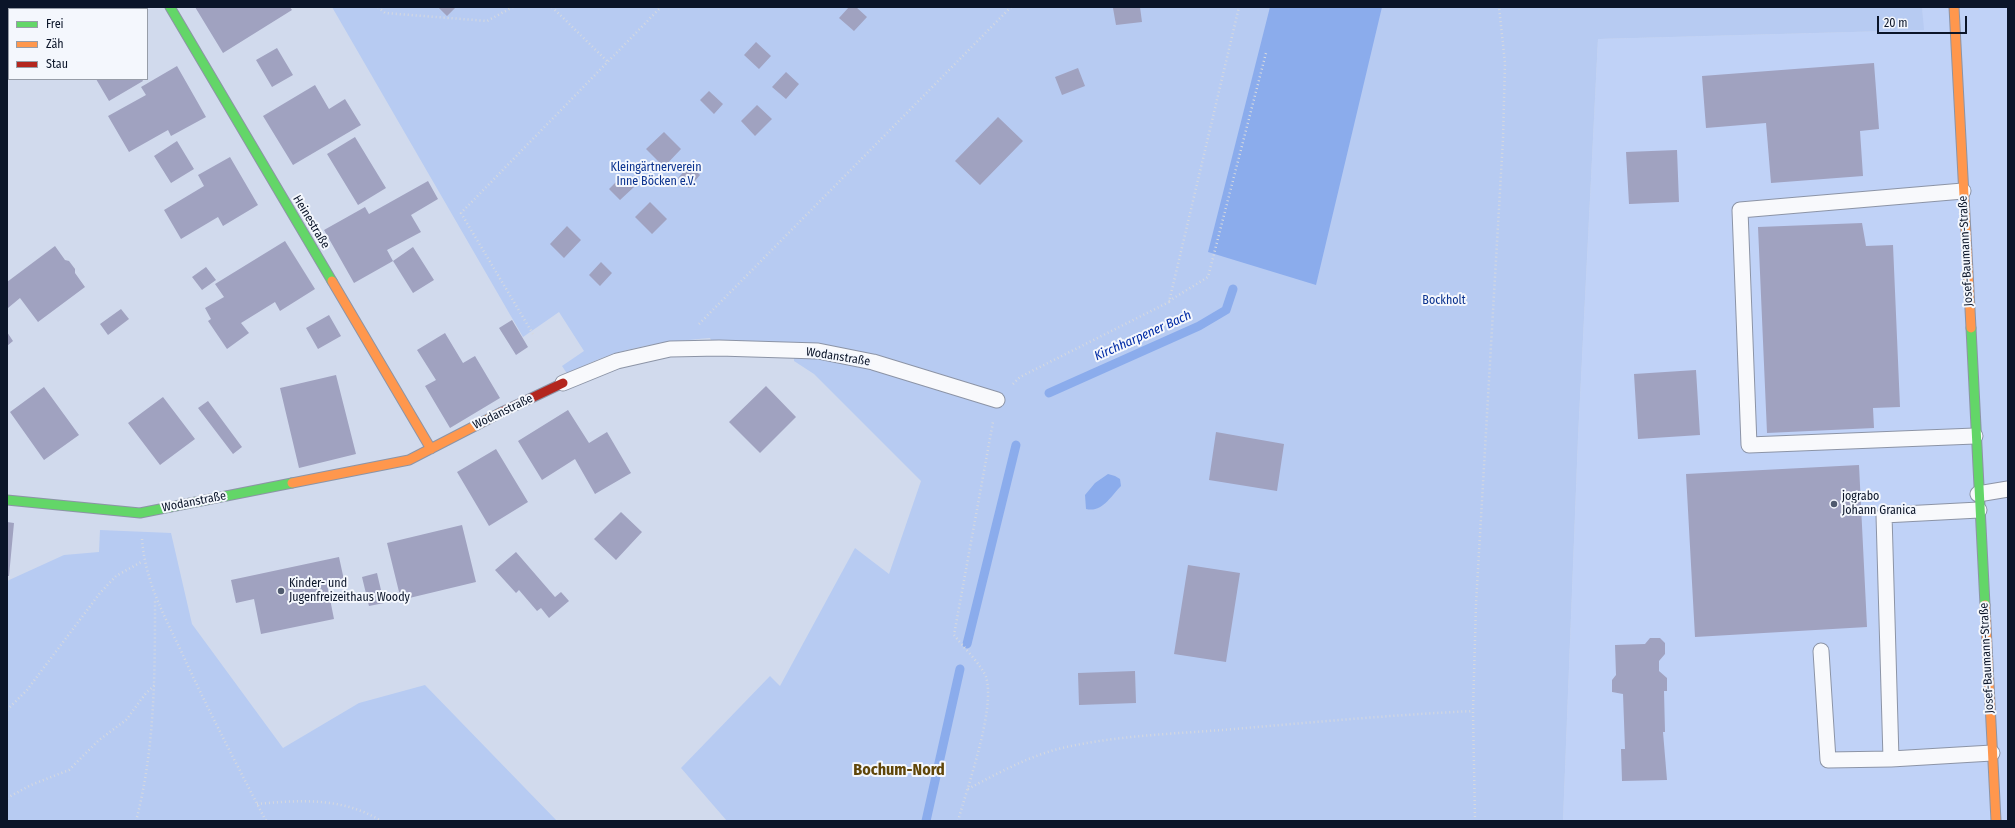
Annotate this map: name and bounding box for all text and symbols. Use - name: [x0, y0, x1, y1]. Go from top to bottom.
- legend: [8, 8, 148, 80]
- scale bar: [1879, 8, 1969, 34]
- text: 20 m: [1884, 16, 1908, 30]
- text: Frei: [46, 17, 64, 31]
- text: Zäh: [46, 37, 64, 51]
- text: Stau: [46, 57, 68, 71]
- park label: Kleingärtnerverein Inne Böcken e.V.: [611, 161, 701, 189]
- street label: Heinestraße: [289, 193, 333, 251]
- street label: Josef-Baumann-Straße: [1956, 195, 1976, 307]
- park label: Bockholt: [1422, 294, 1466, 308]
- water label: Kirchharpener Bach: [1092, 308, 1194, 364]
- street label: Wodanstraße: [805, 345, 871, 369]
- street label: Wodanstraße: [471, 391, 535, 433]
- street label: Wodanstraße: [161, 489, 227, 515]
- place label: jograbo Johann Granica: [1842, 490, 1916, 518]
- marker: jograbo Johann Granica: [1829, 499, 1839, 509]
- place label: Kinder- und Jugenfreizeithaus Woody: [289, 577, 410, 605]
- marker: Kinder- und Jugenfreizeithaus Woody: [276, 586, 286, 596]
- street label: Josef-Baumann-Straße: [1977, 602, 1997, 714]
- district label: Bochum-Nord: [853, 761, 945, 781]

